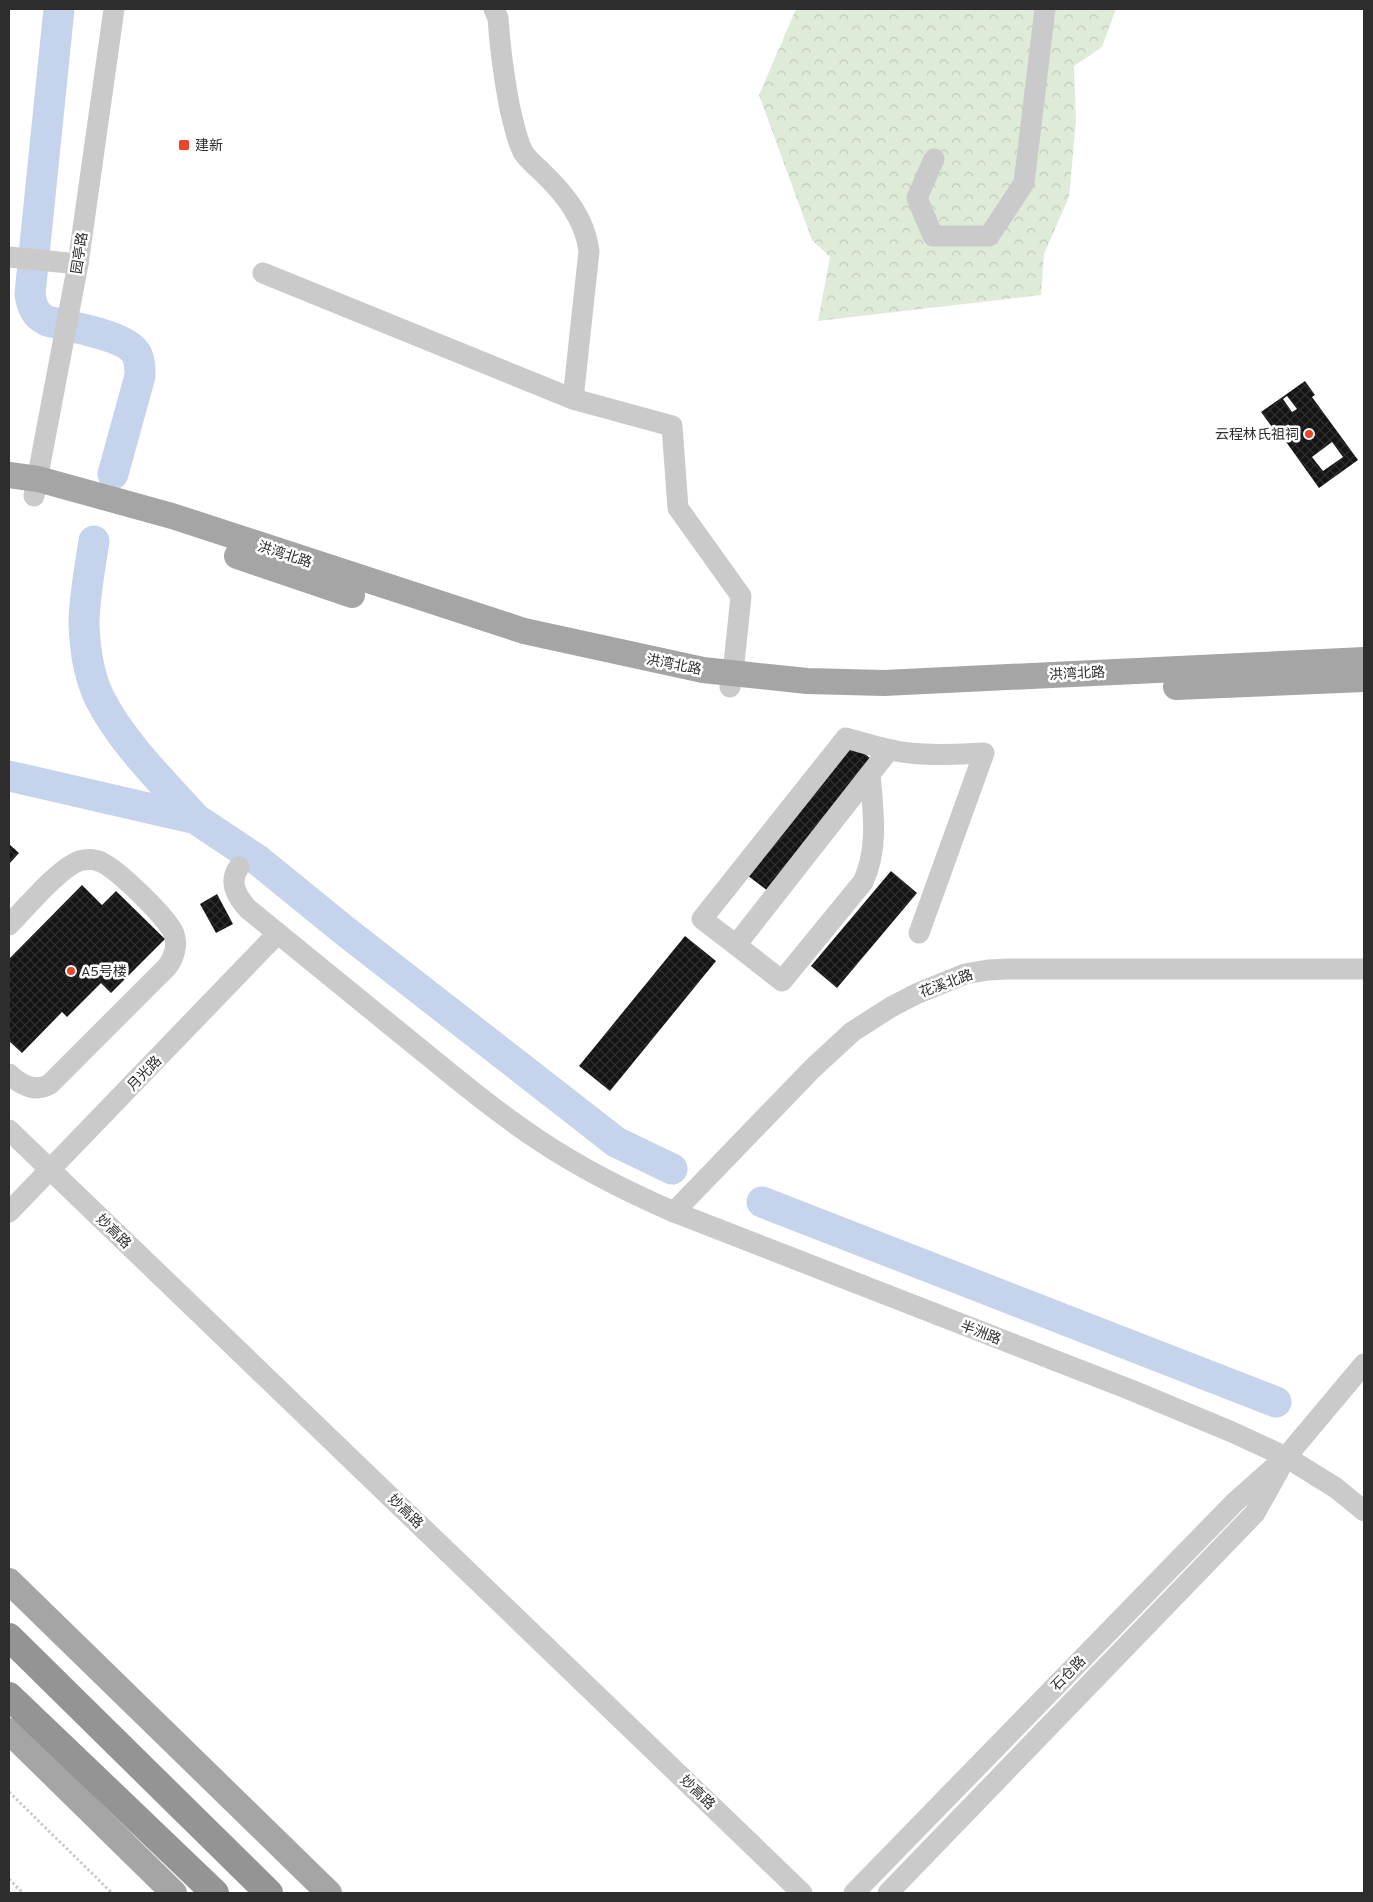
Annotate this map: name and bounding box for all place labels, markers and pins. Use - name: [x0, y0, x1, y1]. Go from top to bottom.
- marker: 建新: [177, 138, 191, 152]
- place label: 建新: [195, 138, 223, 155]
- place label: 云程林氏祖祠: [1215, 427, 1299, 444]
- marker: 云程林氏祖祠: [1303, 428, 1315, 440]
- place label: A5号楼: [81, 964, 127, 981]
- marker: A5号楼: [65, 965, 77, 977]

